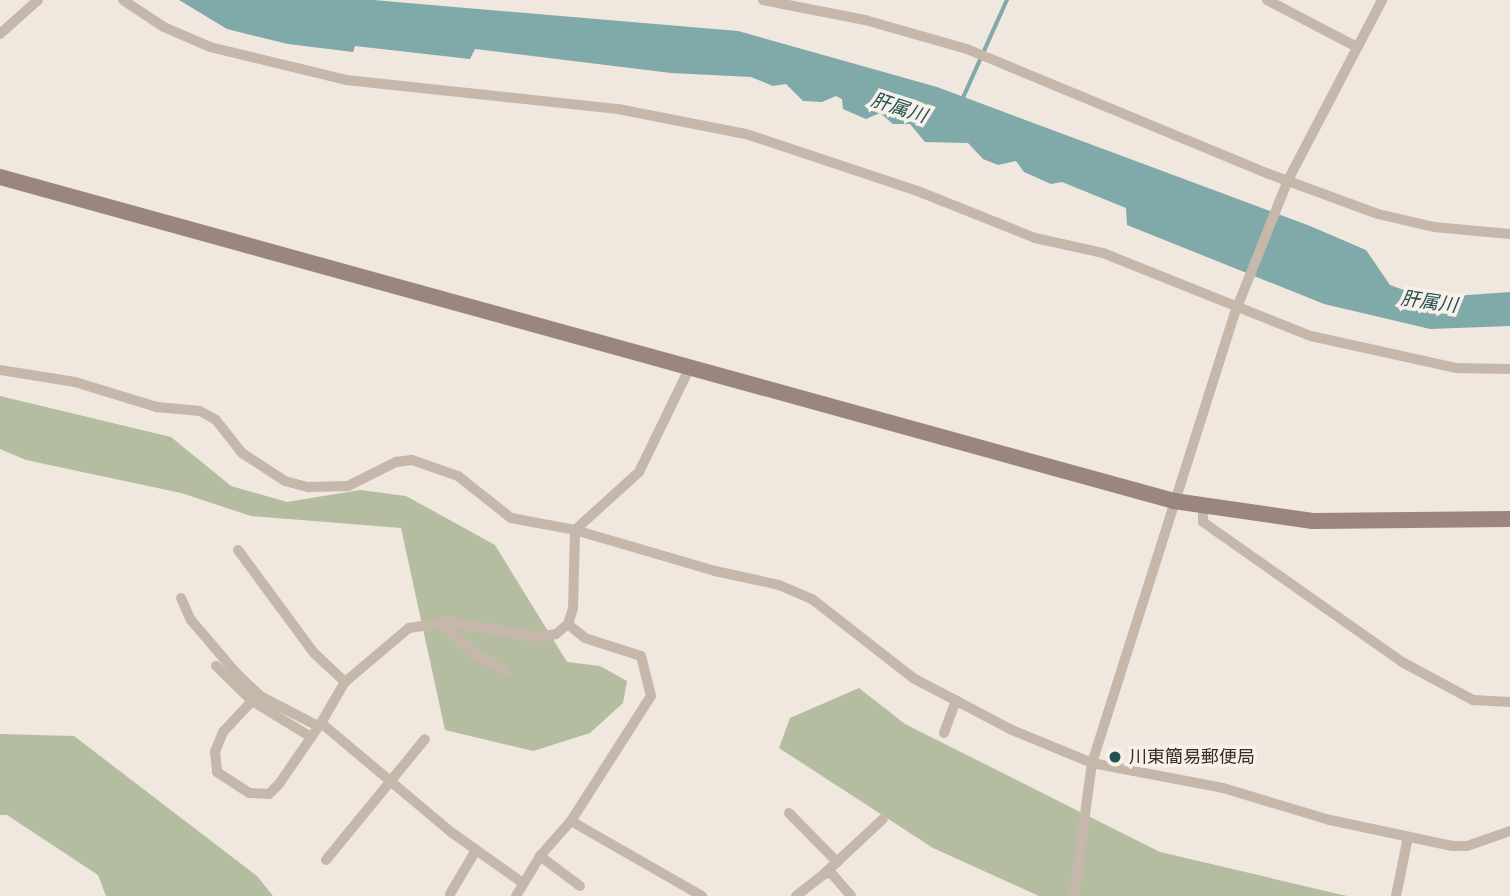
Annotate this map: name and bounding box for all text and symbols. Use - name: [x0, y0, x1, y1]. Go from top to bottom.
- water label: 肝属川: [868, 88, 930, 128]
- water label: 肝属川: [1399, 287, 1459, 317]
- place label: 川東簡易郵便局: [1129, 746, 1255, 768]
- marker: 川東簡易郵便局: [1107, 749, 1123, 765]

